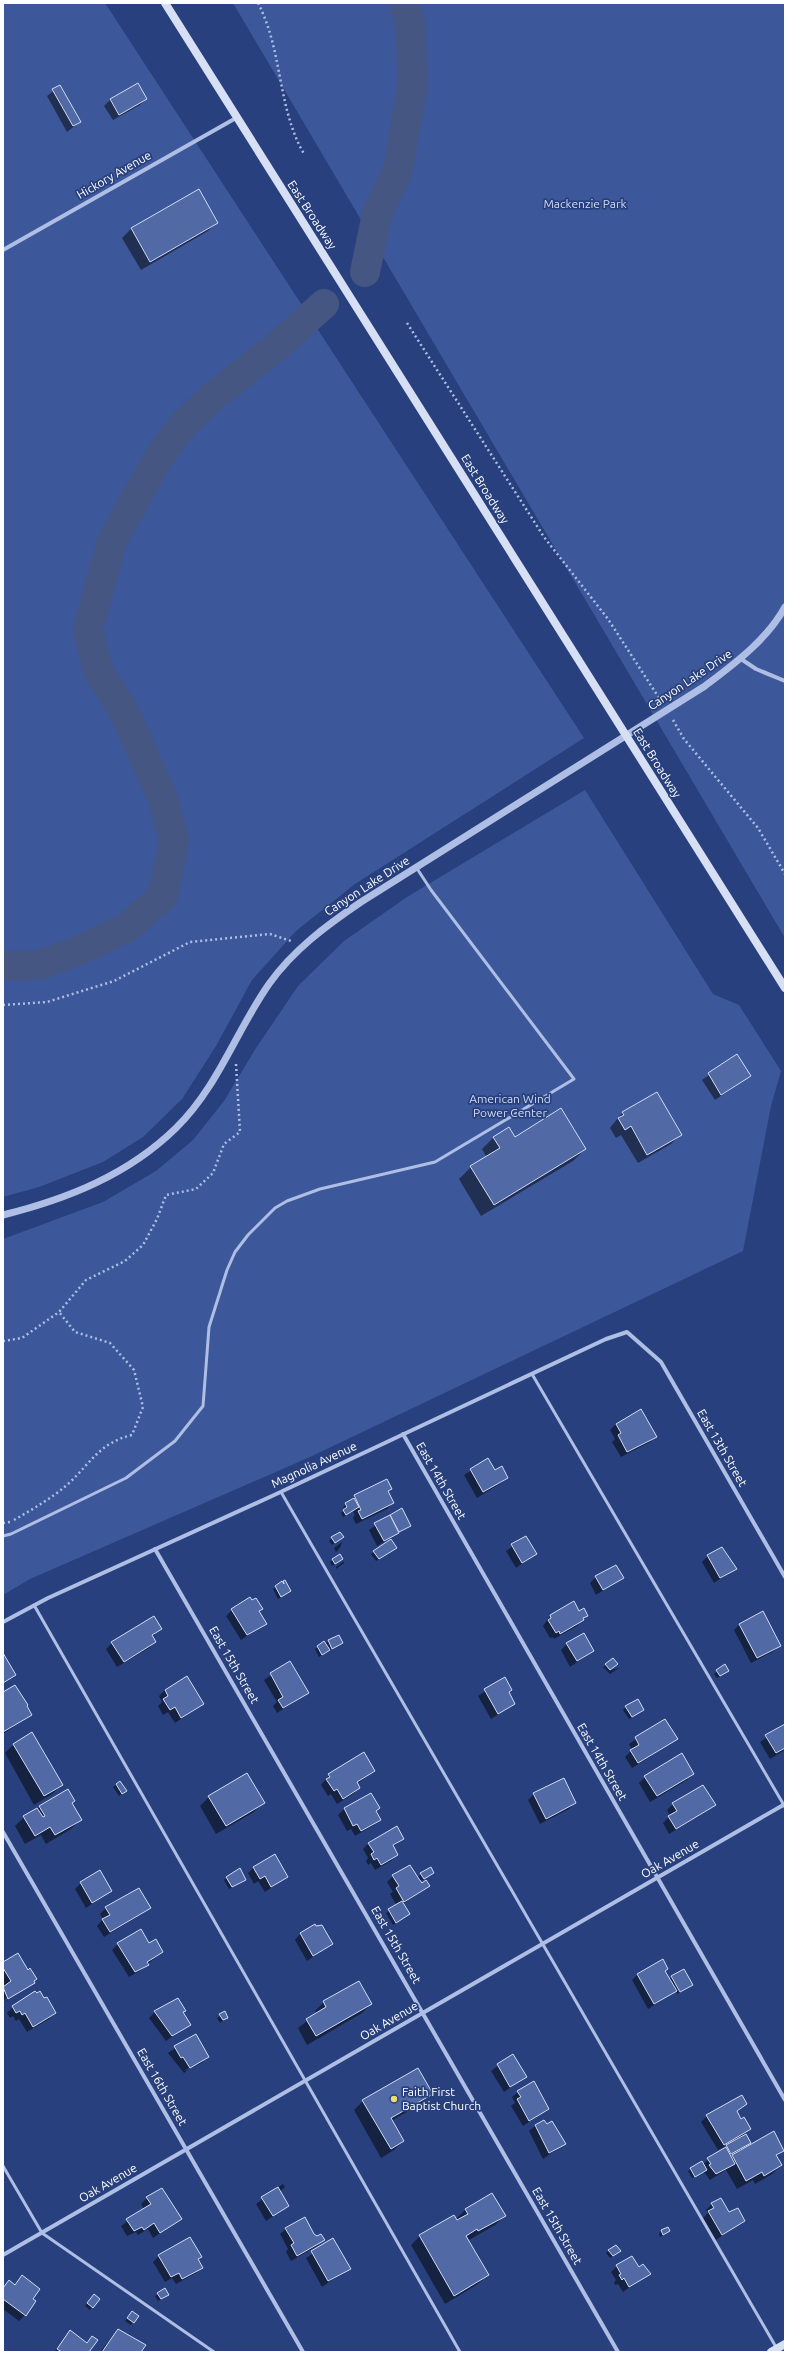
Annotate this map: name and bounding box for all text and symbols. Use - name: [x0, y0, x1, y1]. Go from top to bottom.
- street label: Hickory Avenue: [74, 148, 153, 201]
- street label: East Broadway: [285, 178, 340, 252]
- park label: Mackenzie Park: [543, 197, 627, 210]
- street label: East Broadway: [459, 452, 512, 526]
- street label: Canyon Lake Drive: [645, 647, 734, 713]
- street label: East Broadway: [631, 726, 684, 800]
- street label: Canyon Lake Drive: [322, 853, 412, 918]
- park label: American Wind Power Center: [469, 1092, 551, 1119]
- street label: East 13th Street: [695, 1407, 750, 1489]
- street label: Magnolia Avenue: [269, 1439, 359, 1490]
- street label: East 14th Street: [414, 1440, 469, 1522]
- street label: East 15th Street: [207, 1624, 262, 1706]
- street label: East 14th Street: [575, 1721, 630, 1803]
- street label: Oak Avenue: [638, 1837, 701, 1880]
- street label: East 15th Street: [369, 1904, 424, 1986]
- street label: Oak Avenue: [357, 1999, 420, 2042]
- street label: East 16th Street: [135, 2046, 190, 2128]
- place label: Faith First Baptist Church: [402, 2085, 481, 2112]
- marker: Faith First Baptist Church: [389, 2094, 399, 2104]
- street label: Oak Avenue: [76, 2161, 139, 2204]
- street label: East 15th Street: [530, 2185, 585, 2267]

